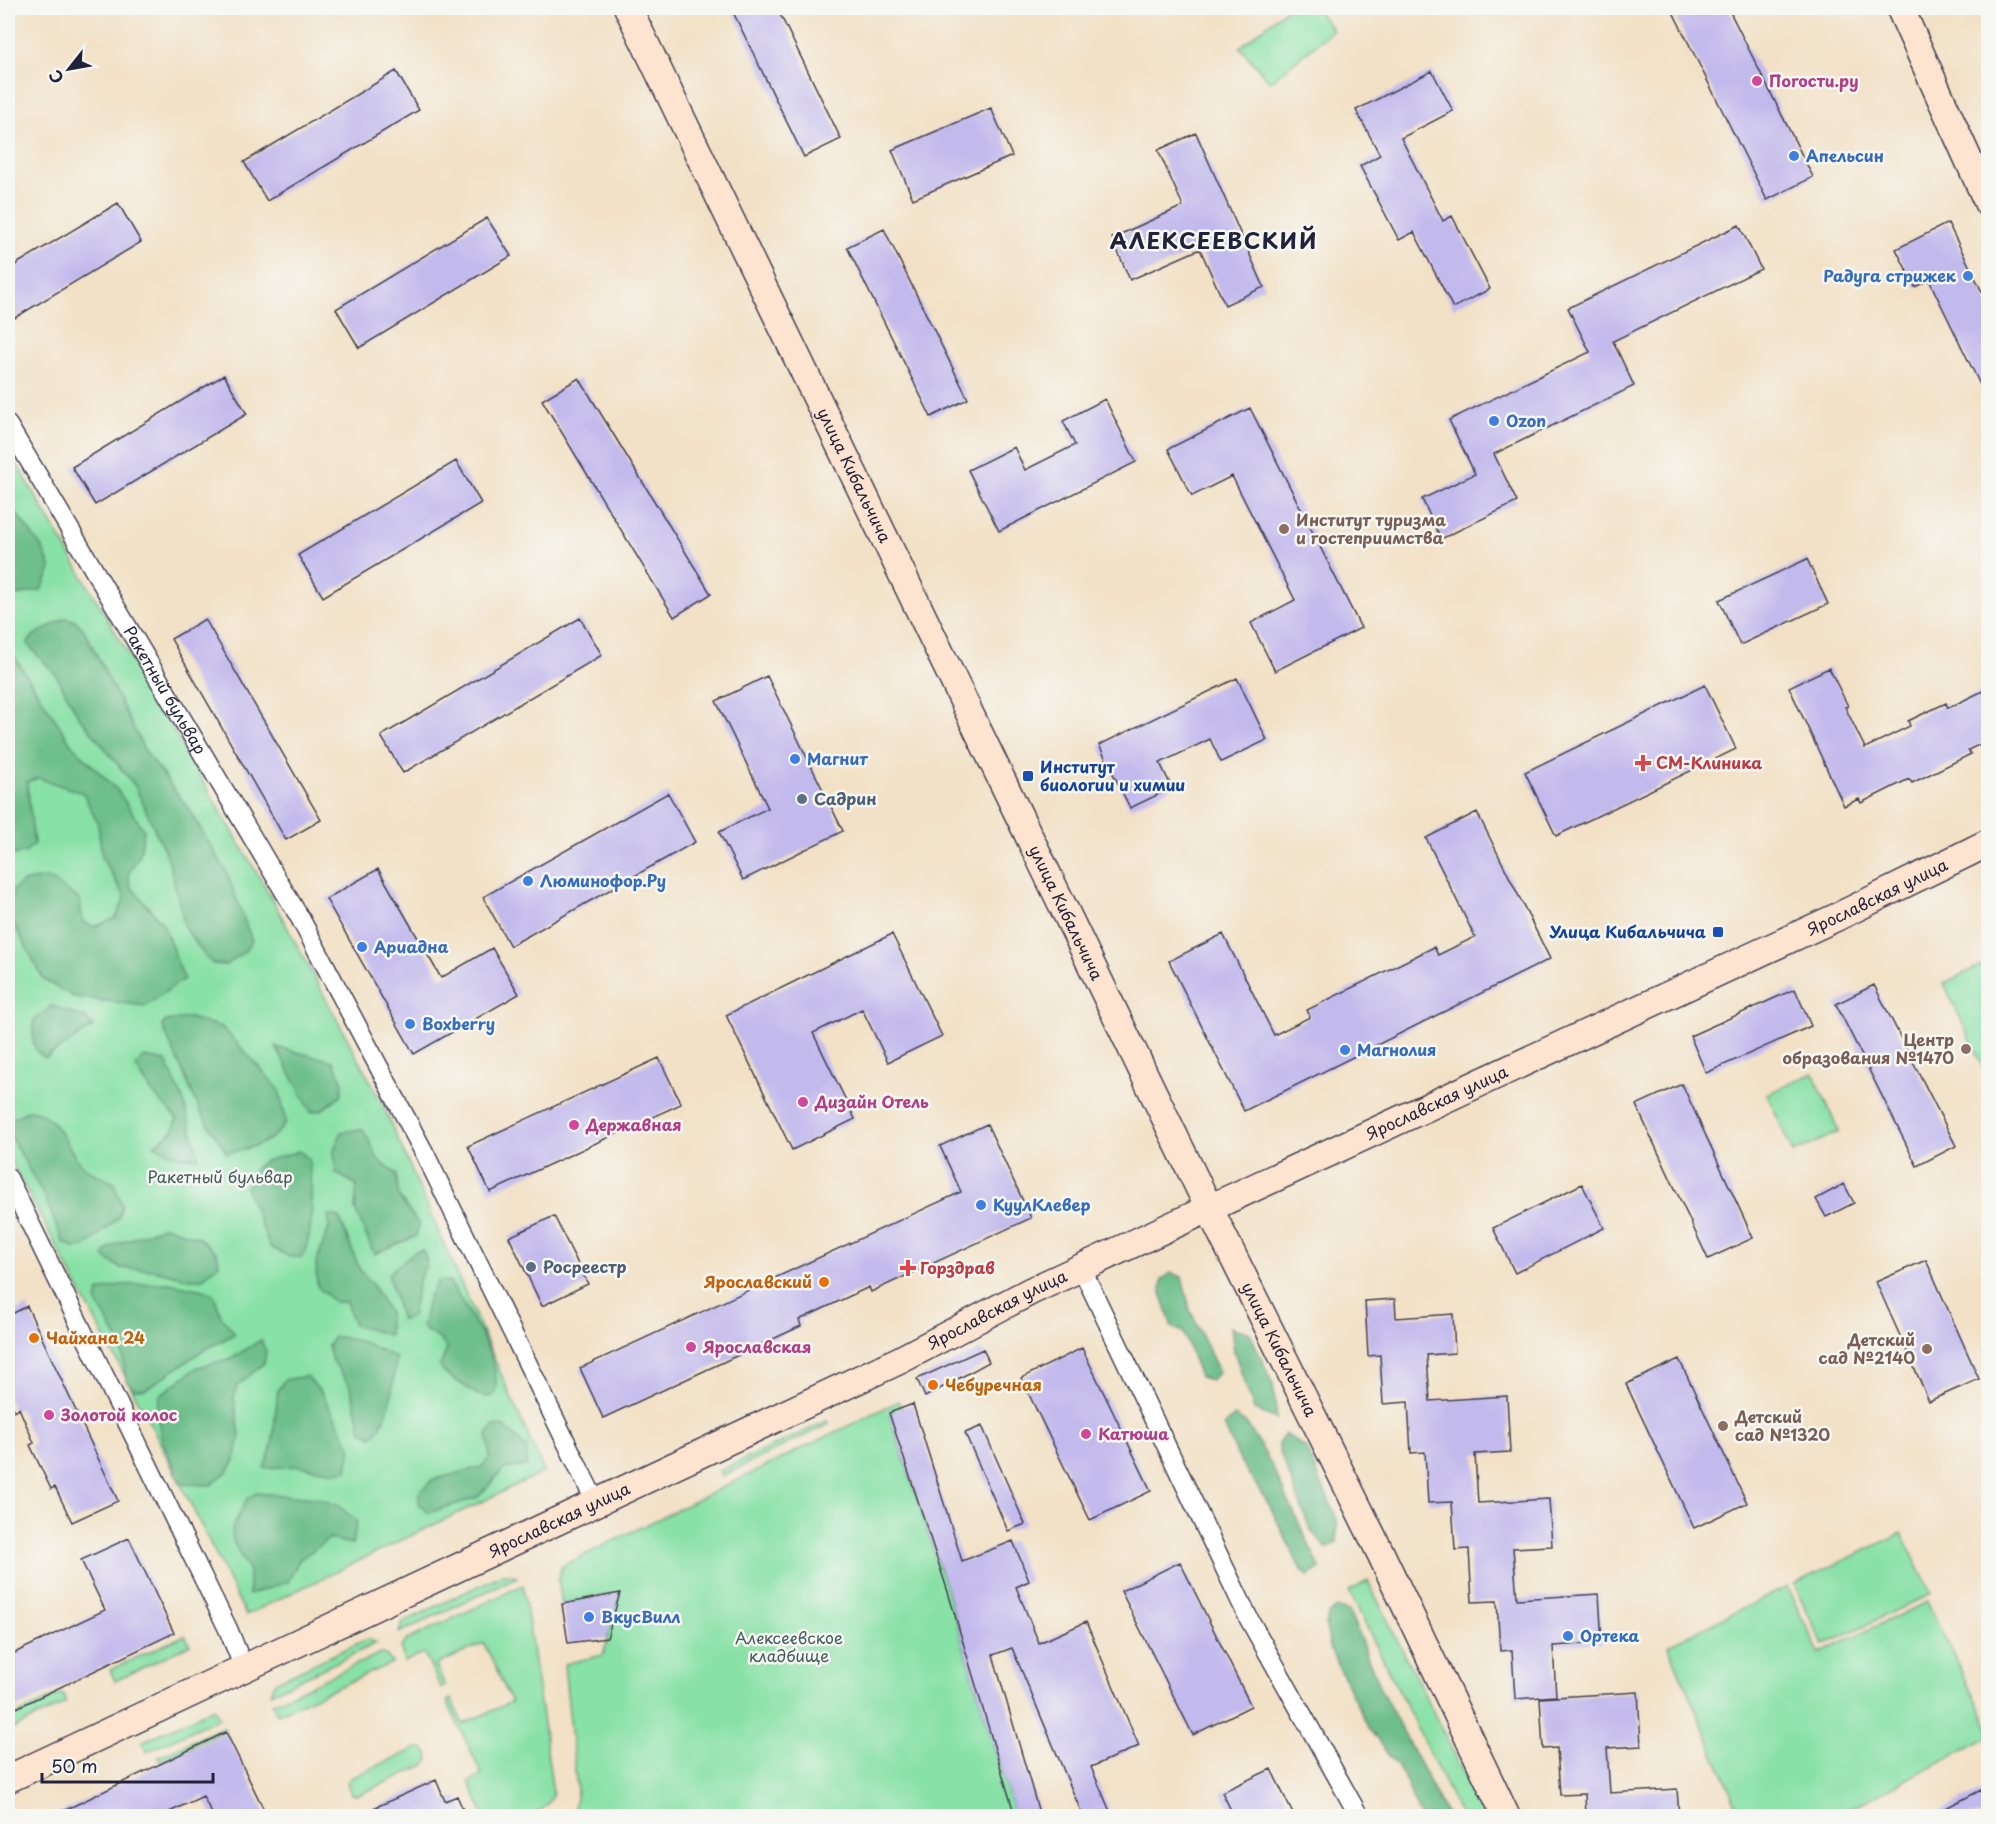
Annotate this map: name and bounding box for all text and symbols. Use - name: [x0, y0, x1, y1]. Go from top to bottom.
- north arrow: [39, 39, 99, 99]
- text: С: [42, 66, 69, 89]
- place label: Погости.ру: [1769, 68, 1859, 92]
- marker: Погости.ру: [1750, 74, 1764, 88]
- place label: Апельсин: [1806, 143, 1884, 167]
- marker: Апельсин: [1787, 149, 1801, 163]
- district label: АЛЕКСЕЕВСКИЙ: [1110, 223, 1318, 256]
- place label: Радуга стрижек: [1823, 263, 1957, 287]
- marker: Радуга стрижек: [1961, 269, 1975, 283]
- street label: улица Кибальчича: [812, 403, 898, 546]
- place label: Ozon: [1506, 408, 1546, 432]
- marker: Ozon: [1487, 414, 1501, 428]
- place label: Институт туризма и гостеприимства: [1296, 507, 1446, 549]
- marker: Институт туризма и гостеприимства: [1277, 522, 1291, 536]
- street label: Ракетный бульвар: [118, 621, 213, 758]
- place label: Магнит: [807, 746, 869, 770]
- place label: СМ-Клиника: [1656, 750, 1762, 774]
- marker: Магнит: [788, 752, 802, 766]
- place label: Институт биологии и химии: [1040, 754, 1185, 796]
- marker: СМ-Клиника: [1634, 754, 1652, 772]
- marker: Институт биологии и химии: [1021, 769, 1035, 783]
- place label: Садрин: [814, 786, 877, 810]
- marker: Садрин: [795, 792, 809, 806]
- street label: улица Кибальчича: [1024, 841, 1110, 984]
- street label: Ярославская улица: [1802, 852, 1951, 941]
- place label: Люминофор.Ру: [540, 868, 666, 892]
- marker: Люминофор.Ру: [521, 874, 535, 888]
- place label: Улица Кибальчича: [1549, 919, 1706, 943]
- marker: Улица Кибальчича: [1711, 925, 1725, 939]
- place label: Ариадна: [374, 934, 449, 958]
- marker: Ариадна: [355, 940, 369, 954]
- place label: Boxberry: [422, 1011, 495, 1035]
- marker: Boxberry: [403, 1017, 417, 1031]
- place label: Центр образования №1470: [1782, 1027, 1954, 1069]
- place label: Магнолия: [1357, 1037, 1436, 1061]
- marker: Центр образования №1470: [1959, 1042, 1973, 1056]
- marker: Магнолия: [1338, 1043, 1352, 1057]
- street label: Ярославская улица: [1361, 1059, 1511, 1145]
- place label: Дизайн Отель: [814, 1089, 929, 1113]
- marker: Дизайн Отель: [796, 1095, 810, 1109]
- place label: Державная: [585, 1112, 682, 1136]
- marker: Державная: [567, 1118, 581, 1132]
- park label: Ракетный бульвар: [147, 1164, 293, 1188]
- place label: КуулКлевер: [993, 1192, 1090, 1216]
- marker: КуулКлевер: [974, 1198, 988, 1212]
- place label: Росреестр: [543, 1254, 627, 1278]
- place label: Горздрав: [920, 1255, 995, 1279]
- marker: Росреестр: [524, 1260, 538, 1274]
- marker: Горздрав: [901, 1261, 915, 1275]
- street label: Ярославская улица: [922, 1263, 1070, 1355]
- place label: Ярославский: [703, 1269, 812, 1293]
- marker: Ярославский: [817, 1275, 831, 1289]
- street label: улица Кибальчича: [1237, 1277, 1324, 1420]
- place label: Чайхана 24: [46, 1325, 145, 1349]
- place label: Детский сад №2140: [1819, 1327, 1915, 1369]
- marker: Чайхана 24: [27, 1331, 41, 1345]
- place label: Ярославская: [702, 1334, 811, 1358]
- marker: Ярославская: [684, 1340, 698, 1354]
- marker: Детский сад №2140: [1920, 1342, 1934, 1356]
- place label: Чебуречная: [945, 1372, 1042, 1396]
- marker: Чебуречная: [926, 1378, 940, 1392]
- place label: Золотой колос: [60, 1402, 178, 1426]
- place label: Детский сад №1320: [1734, 1404, 1830, 1446]
- marker: Золотой колос: [42, 1408, 56, 1422]
- marker: Детский сад №1320: [1716, 1419, 1730, 1433]
- place label: Катюша: [1098, 1421, 1169, 1445]
- marker: Катюша: [1079, 1427, 1093, 1441]
- street label: Ярославская улица: [483, 1476, 634, 1563]
- place label: ВкусВилл: [601, 1604, 681, 1628]
- marker: ВкусВилл: [582, 1610, 596, 1624]
- place label: Ортека: [1580, 1623, 1640, 1647]
- park label: Алексеевское кладбище: [735, 1625, 843, 1667]
- marker: Ортека: [1561, 1629, 1575, 1643]
- scale bar: [42, 1746, 213, 1784]
- text: 50 m: [51, 1752, 98, 1779]

